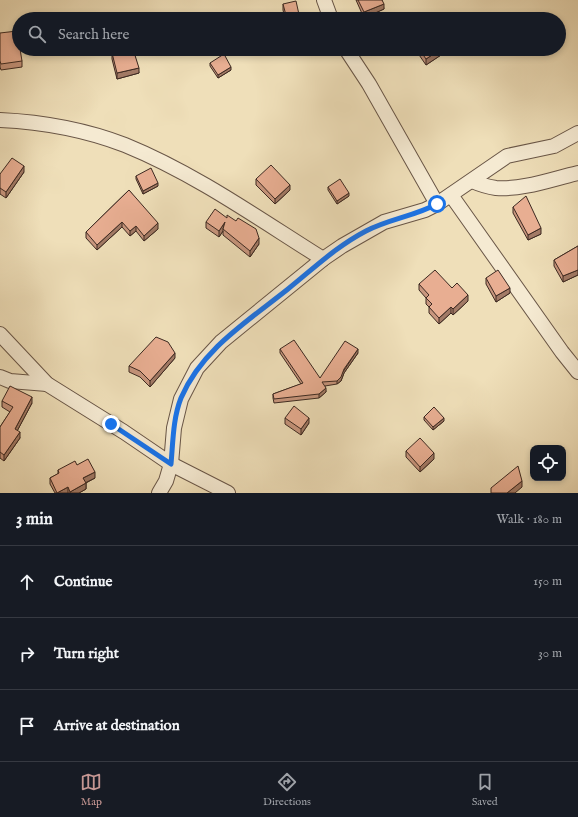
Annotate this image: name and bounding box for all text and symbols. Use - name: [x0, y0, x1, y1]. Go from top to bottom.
- search box: [12, 12, 566, 56]
- icon: search: [26, 23, 48, 45]
- text: Search here: [58, 25, 129, 44]
- route start: [428, 195, 446, 213]
- route end: [102, 415, 120, 433]
- map controls: [530, 445, 566, 481]
- button: locate: [530, 445, 566, 481]
- text: 3 min: [16, 509, 53, 530]
- text: Walk · 180 m: [497, 511, 562, 528]
- icon: ahead: [16, 571, 38, 593]
- text: Continue: [54, 572, 112, 591]
- text: 150 m: [533, 573, 562, 590]
- icon: right: [16, 643, 38, 665]
- text: Turn right: [54, 644, 119, 663]
- text: 30 m: [538, 645, 562, 662]
- icon: arrive: [16, 715, 38, 737]
- text: Arrive at destination: [54, 716, 180, 735]
- tab: Map: [80, 771, 102, 809]
- tab: Directions: [263, 771, 311, 809]
- tab: Saved: [472, 771, 498, 809]

